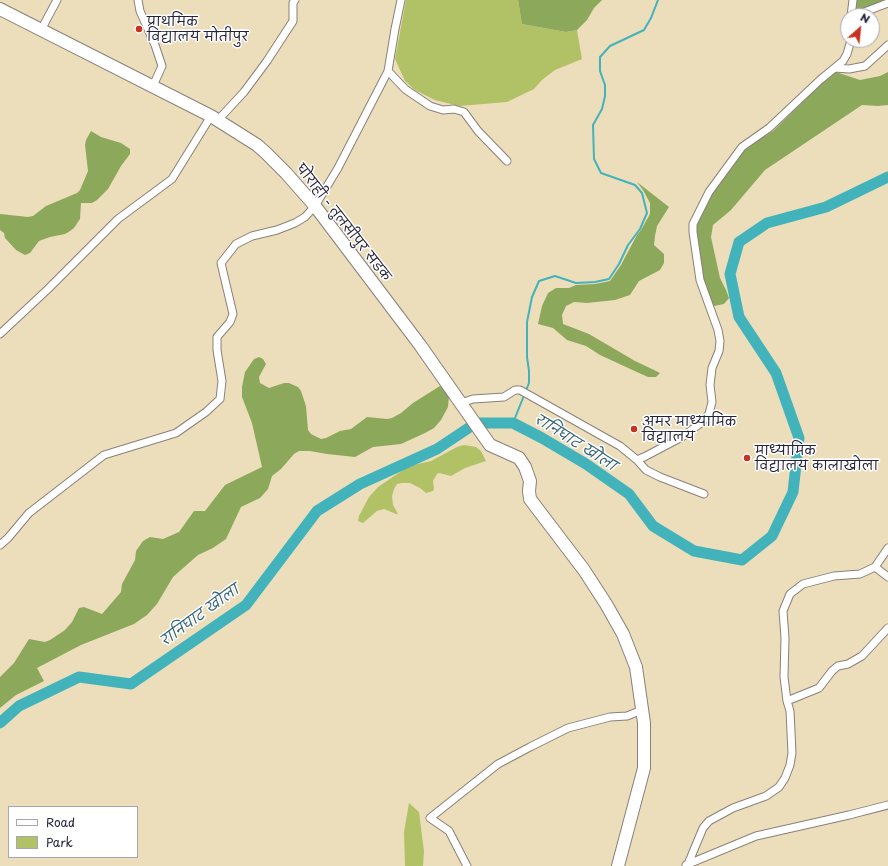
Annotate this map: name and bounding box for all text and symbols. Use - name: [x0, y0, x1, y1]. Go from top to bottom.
- north arrow: [840, 8, 880, 48]
- text: N: [857, 8, 873, 27]
- place label: प्राथमिक विद्यालय मोतीपुर: [147, 14, 249, 45]
- marker: प्राथमिक विद्यालय मोतीपुर: [134, 24, 144, 34]
- street label: घोराही - तुलसीपुर सडक: [293, 161, 393, 285]
- water label: रानिघाट खोला: [531, 411, 619, 475]
- place label: अमर माध्यामिक विद्यालय: [642, 414, 736, 445]
- marker: अमर माध्यामिक विद्यालय: [629, 424, 639, 434]
- place label: माध्यामिक विद्यालय कालाखोला: [755, 443, 878, 474]
- marker: माध्यामिक विद्यालय कालाखोला: [742, 453, 752, 463]
- water label: रानिघाट खोला: [157, 582, 243, 650]
- legend: [8, 806, 138, 858]
- text: Road: [46, 813, 75, 831]
- text: Park: [46, 833, 73, 851]

